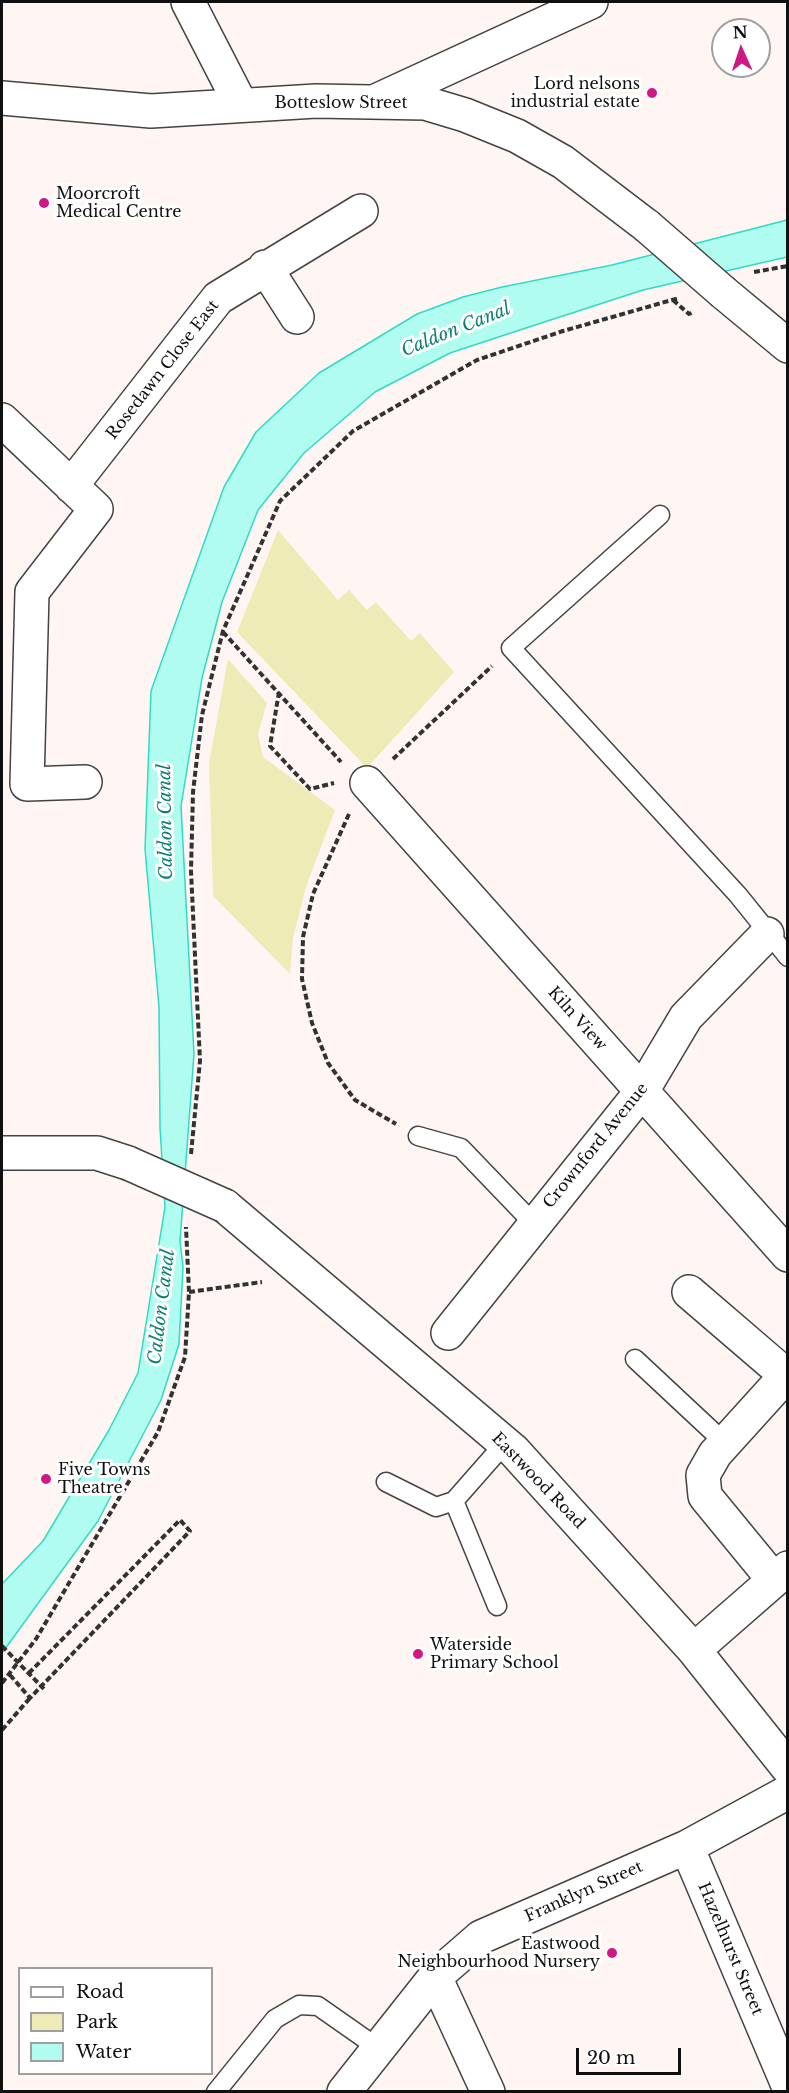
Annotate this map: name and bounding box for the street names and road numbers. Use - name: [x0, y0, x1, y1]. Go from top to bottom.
- street label: Botteslow Street: [275, 93, 407, 113]
- street label: Rosedawn Close East: [103, 297, 223, 443]
- street label: Kiln View: [543, 983, 611, 1055]
- street label: Crownford Avenue: [540, 1079, 652, 1213]
- street label: Eastwood Road: [487, 1429, 589, 1533]
- street label: Franklyn Street: [522, 1857, 646, 1927]
- street label: Hazelhurst Street: [693, 1880, 767, 2018]

